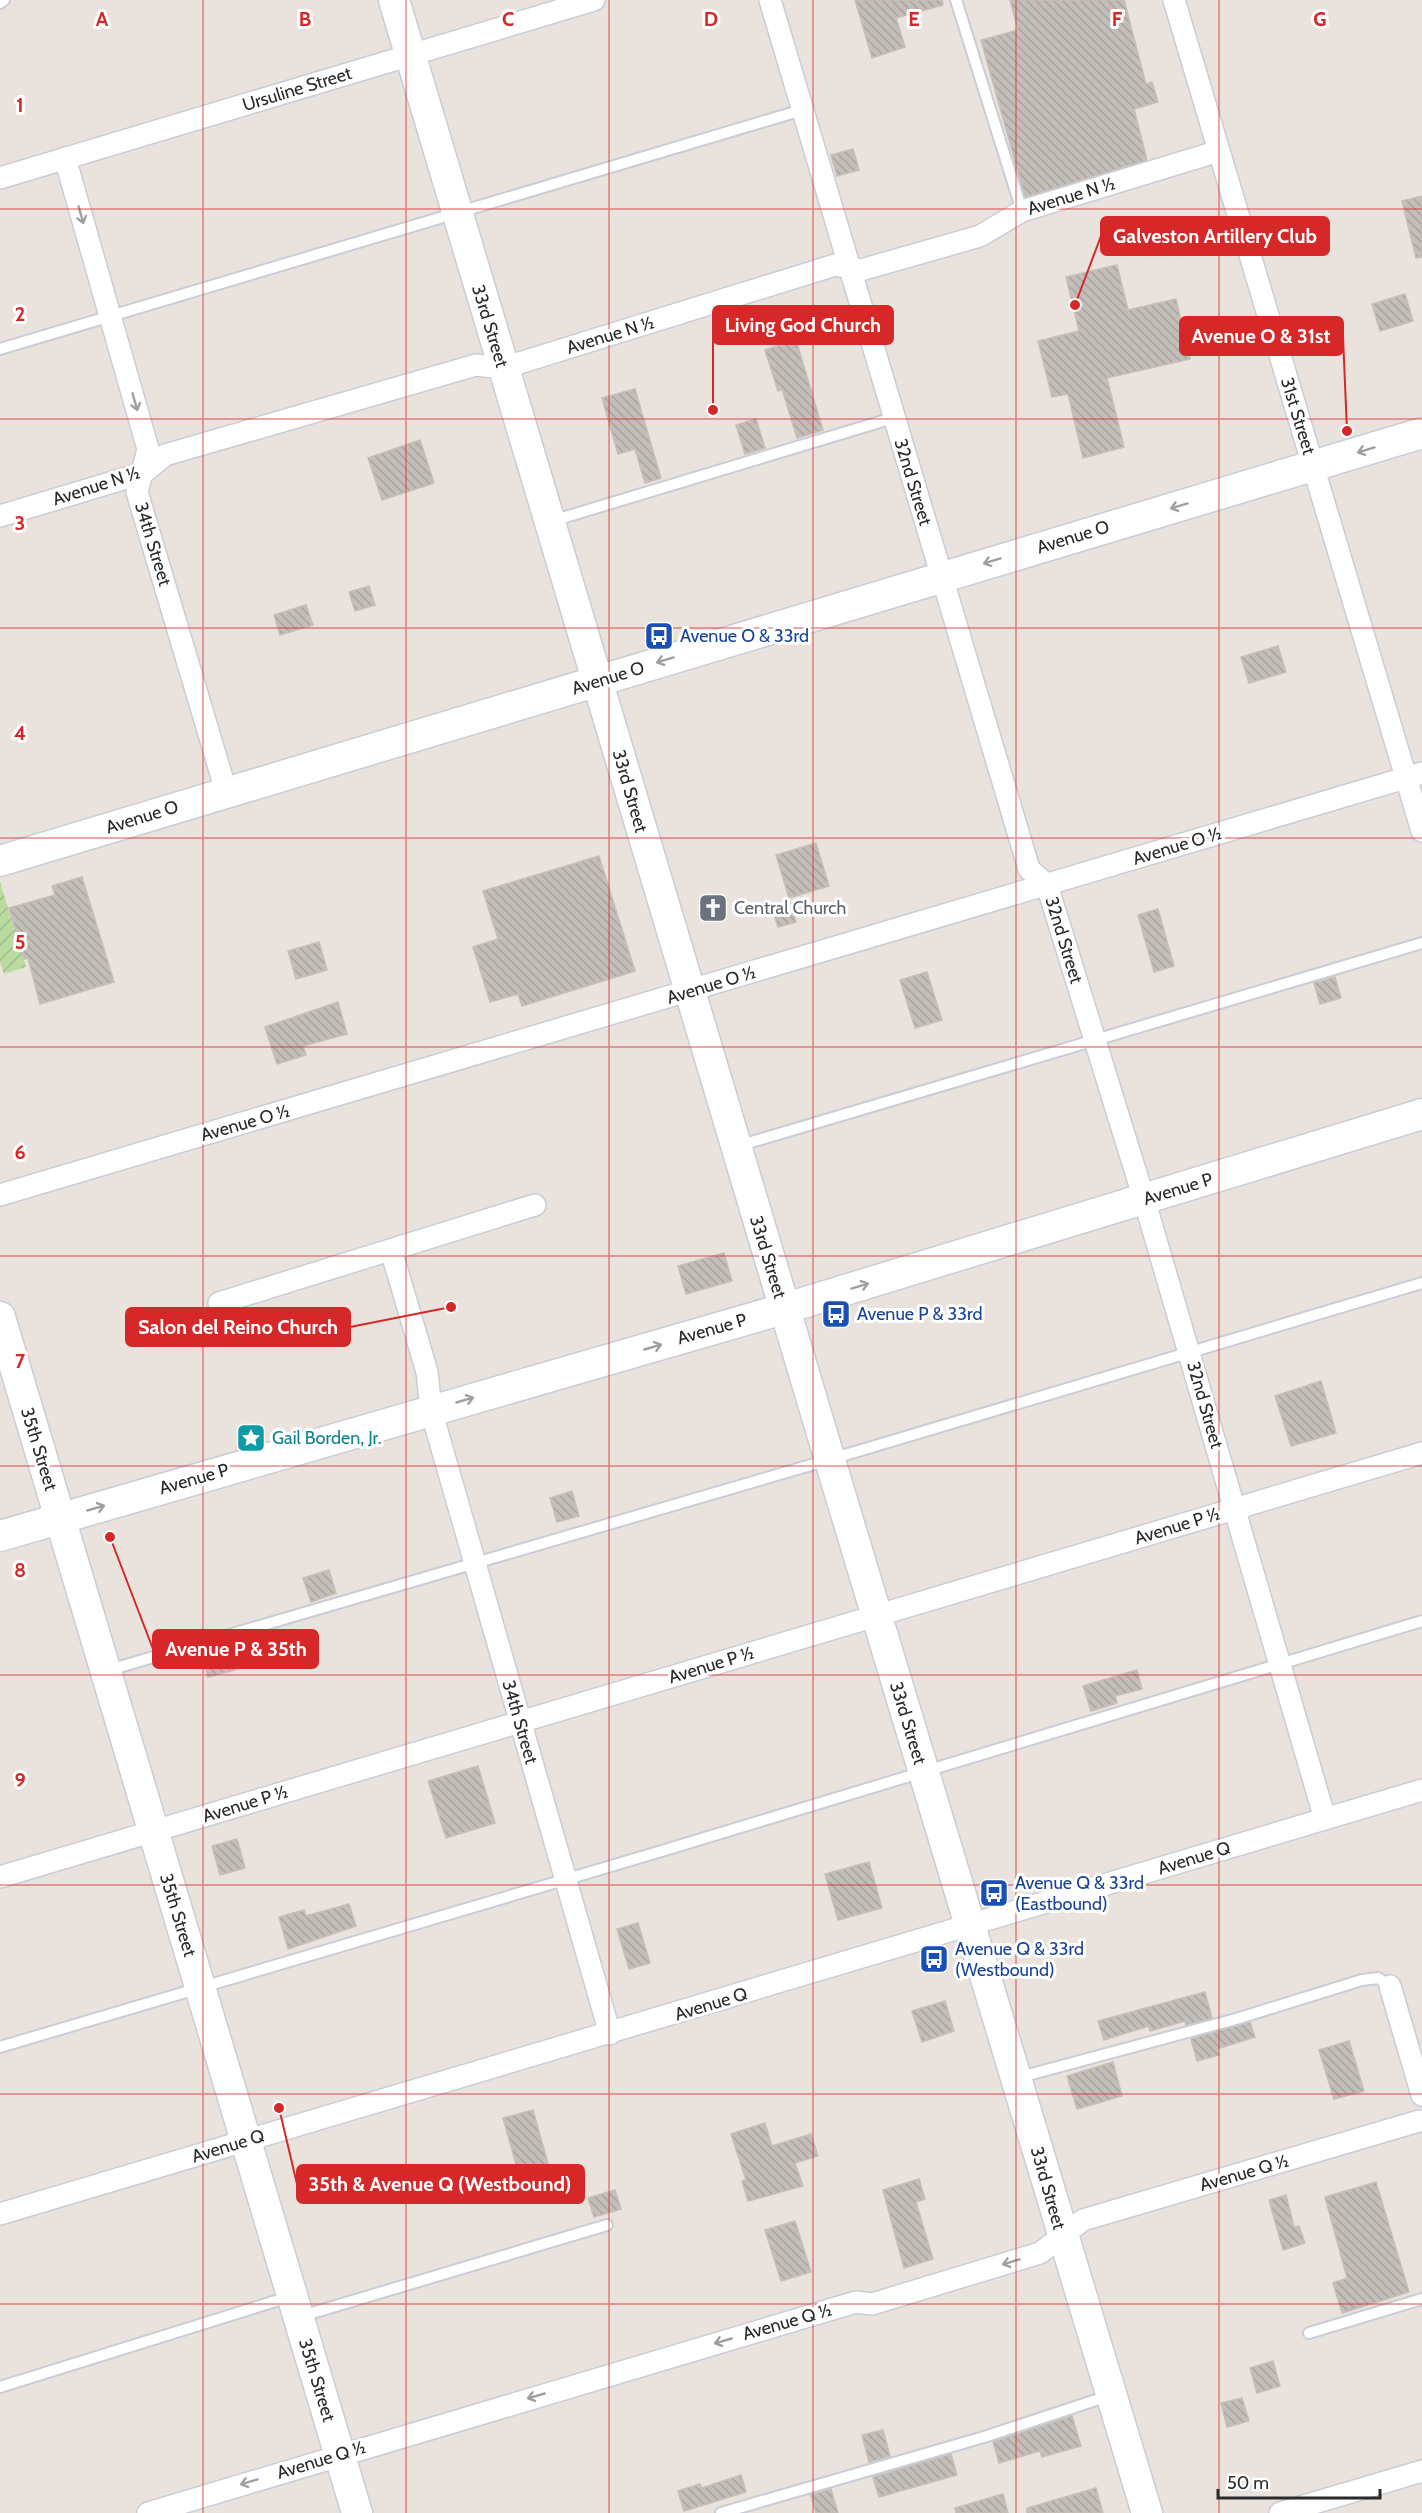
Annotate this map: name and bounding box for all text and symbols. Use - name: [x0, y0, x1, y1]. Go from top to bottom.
- text: A: [96, 7, 109, 31]
- text: B: [299, 7, 311, 31]
- text: C: [502, 7, 514, 31]
- text: D: [704, 7, 718, 31]
- text: E: [908, 7, 920, 31]
- text: F: [1112, 7, 1123, 31]
- text: G: [1313, 7, 1327, 31]
- street label: Ursuline Street: [240, 62, 354, 116]
- text: 1: [16, 93, 24, 117]
- street label: Avenue N ½: [1025, 172, 1117, 220]
- one-way arrow: [76, 205, 87, 224]
- callout: Galveston Artillery Club: [1101, 217, 1329, 255]
- text: Galveston Artillery Club: [1113, 224, 1317, 248]
- street label: 33rd Street: [467, 282, 513, 370]
- text: 2: [15, 302, 25, 326]
- callout: Living God Church: [713, 306, 893, 344]
- street label: Avenue N ½: [564, 311, 656, 359]
- text: Living God Church: [725, 313, 881, 337]
- callout: Avenue O & 31st: [1180, 317, 1343, 355]
- text: Avenue O & 31st: [1192, 324, 1331, 348]
- street label: 31st Street: [1276, 375, 1320, 457]
- one-way arrow: [130, 392, 141, 411]
- street label: 32nd Street: [889, 436, 937, 528]
- one-way arrow: [1357, 445, 1376, 456]
- street label: Avenue N ½: [50, 462, 142, 510]
- street label: 34th Street: [130, 500, 176, 588]
- one-way arrow: [1170, 501, 1189, 512]
- text: 3: [15, 511, 25, 535]
- street label: Avenue O: [1034, 515, 1112, 558]
- one-way arrow: [983, 556, 1002, 567]
- bus stop icon: Avenue O & 33rd: [643, 620, 675, 652]
- place label: Avenue O & 33rd: [680, 625, 809, 647]
- one-way arrow: [656, 655, 675, 666]
- street label: Avenue O: [569, 656, 647, 699]
- text: 4: [14, 721, 26, 745]
- street label: 33rd Street: [608, 747, 652, 835]
- street label: Avenue O: [103, 795, 181, 838]
- street label: Avenue O ½: [1130, 822, 1224, 870]
- church icon: Central Church: [697, 892, 729, 924]
- street label: 32nd Street: [1040, 894, 1088, 986]
- place label: Central Church: [734, 897, 846, 919]
- text: 5: [15, 930, 25, 954]
- street label: Avenue O ½: [664, 961, 758, 1009]
- street label: Avenue O ½: [198, 1100, 292, 1146]
- text: 6: [14, 1140, 26, 1164]
- street label: Avenue P: [1141, 1168, 1215, 1210]
- street label: 33rd Street: [745, 1213, 791, 1301]
- one-way arrow: [850, 1280, 869, 1291]
- bus stop icon: Avenue P & 33rd: [820, 1298, 852, 1330]
- place label: Avenue P & 33rd: [857, 1303, 982, 1325]
- callout: Salon del Reino Church: [126, 1308, 350, 1346]
- street label: Avenue P: [675, 1309, 749, 1349]
- text: Salon del Reino Church: [138, 1315, 338, 1339]
- one-way arrow: [643, 1340, 662, 1352]
- text: 7: [15, 1349, 26, 1373]
- street label: 32nd Street: [1182, 1359, 1228, 1451]
- one-way arrow: [455, 1394, 474, 1406]
- street label: 35th Street: [16, 1405, 62, 1493]
- place icon: Gail Borden, Jr.: [235, 1422, 267, 1454]
- place label: Gail Borden, Jr.: [272, 1427, 382, 1449]
- street label: Avenue P: [157, 1459, 231, 1499]
- one-way arrow: [87, 1502, 106, 1513]
- street label: Avenue P ½: [1132, 1503, 1222, 1549]
- text: 8: [14, 1558, 26, 1582]
- callout: Avenue P & 35th: [153, 1630, 318, 1668]
- text: Avenue P & 35th: [165, 1637, 307, 1661]
- street label: Avenue P ½: [666, 1642, 756, 1688]
- street label: 34th Street: [498, 1677, 542, 1767]
- street label: 33rd Street: [885, 1679, 931, 1767]
- text: 9: [14, 1768, 26, 1792]
- street label: Avenue P ½: [200, 1781, 290, 1827]
- street label: Avenue Q: [1155, 1836, 1233, 1879]
- street label: 35th Street: [155, 1871, 201, 1959]
- place label: Avenue Q & 33rd (Eastbound): [1015, 1872, 1144, 1915]
- bus stop icon: Avenue Q & 33rd (Eastbound): [978, 1877, 1010, 1909]
- place label: Avenue Q & 33rd (Westbound): [955, 1938, 1084, 1981]
- bus stop icon: Avenue Q & 33rd (Westbound): [918, 1943, 950, 1975]
- street label: Avenue Q: [672, 1982, 750, 2025]
- street label: Avenue Q: [189, 2124, 267, 2167]
- street label: 33rd Street: [1026, 2144, 1070, 2232]
- street label: Avenue Q ½: [1197, 2150, 1291, 2196]
- callout: 35th & Avenue Q (Westbound): [297, 2165, 584, 2203]
- text: 35th & Avenue Q (Westbound): [309, 2172, 571, 2196]
- one-way arrow: [1002, 2257, 1021, 2268]
- street label: Avenue Q ½: [740, 2299, 834, 2345]
- street label: 35th Street: [294, 2336, 340, 2424]
- one-way arrow: [714, 2336, 733, 2347]
- one-way arrow: [527, 2391, 546, 2402]
- street label: Avenue Q ½: [274, 2436, 368, 2484]
- scale bar: [1218, 2462, 1380, 2500]
- text: 50 m: [1227, 2472, 1269, 2494]
- one-way arrow: [240, 2477, 259, 2488]

